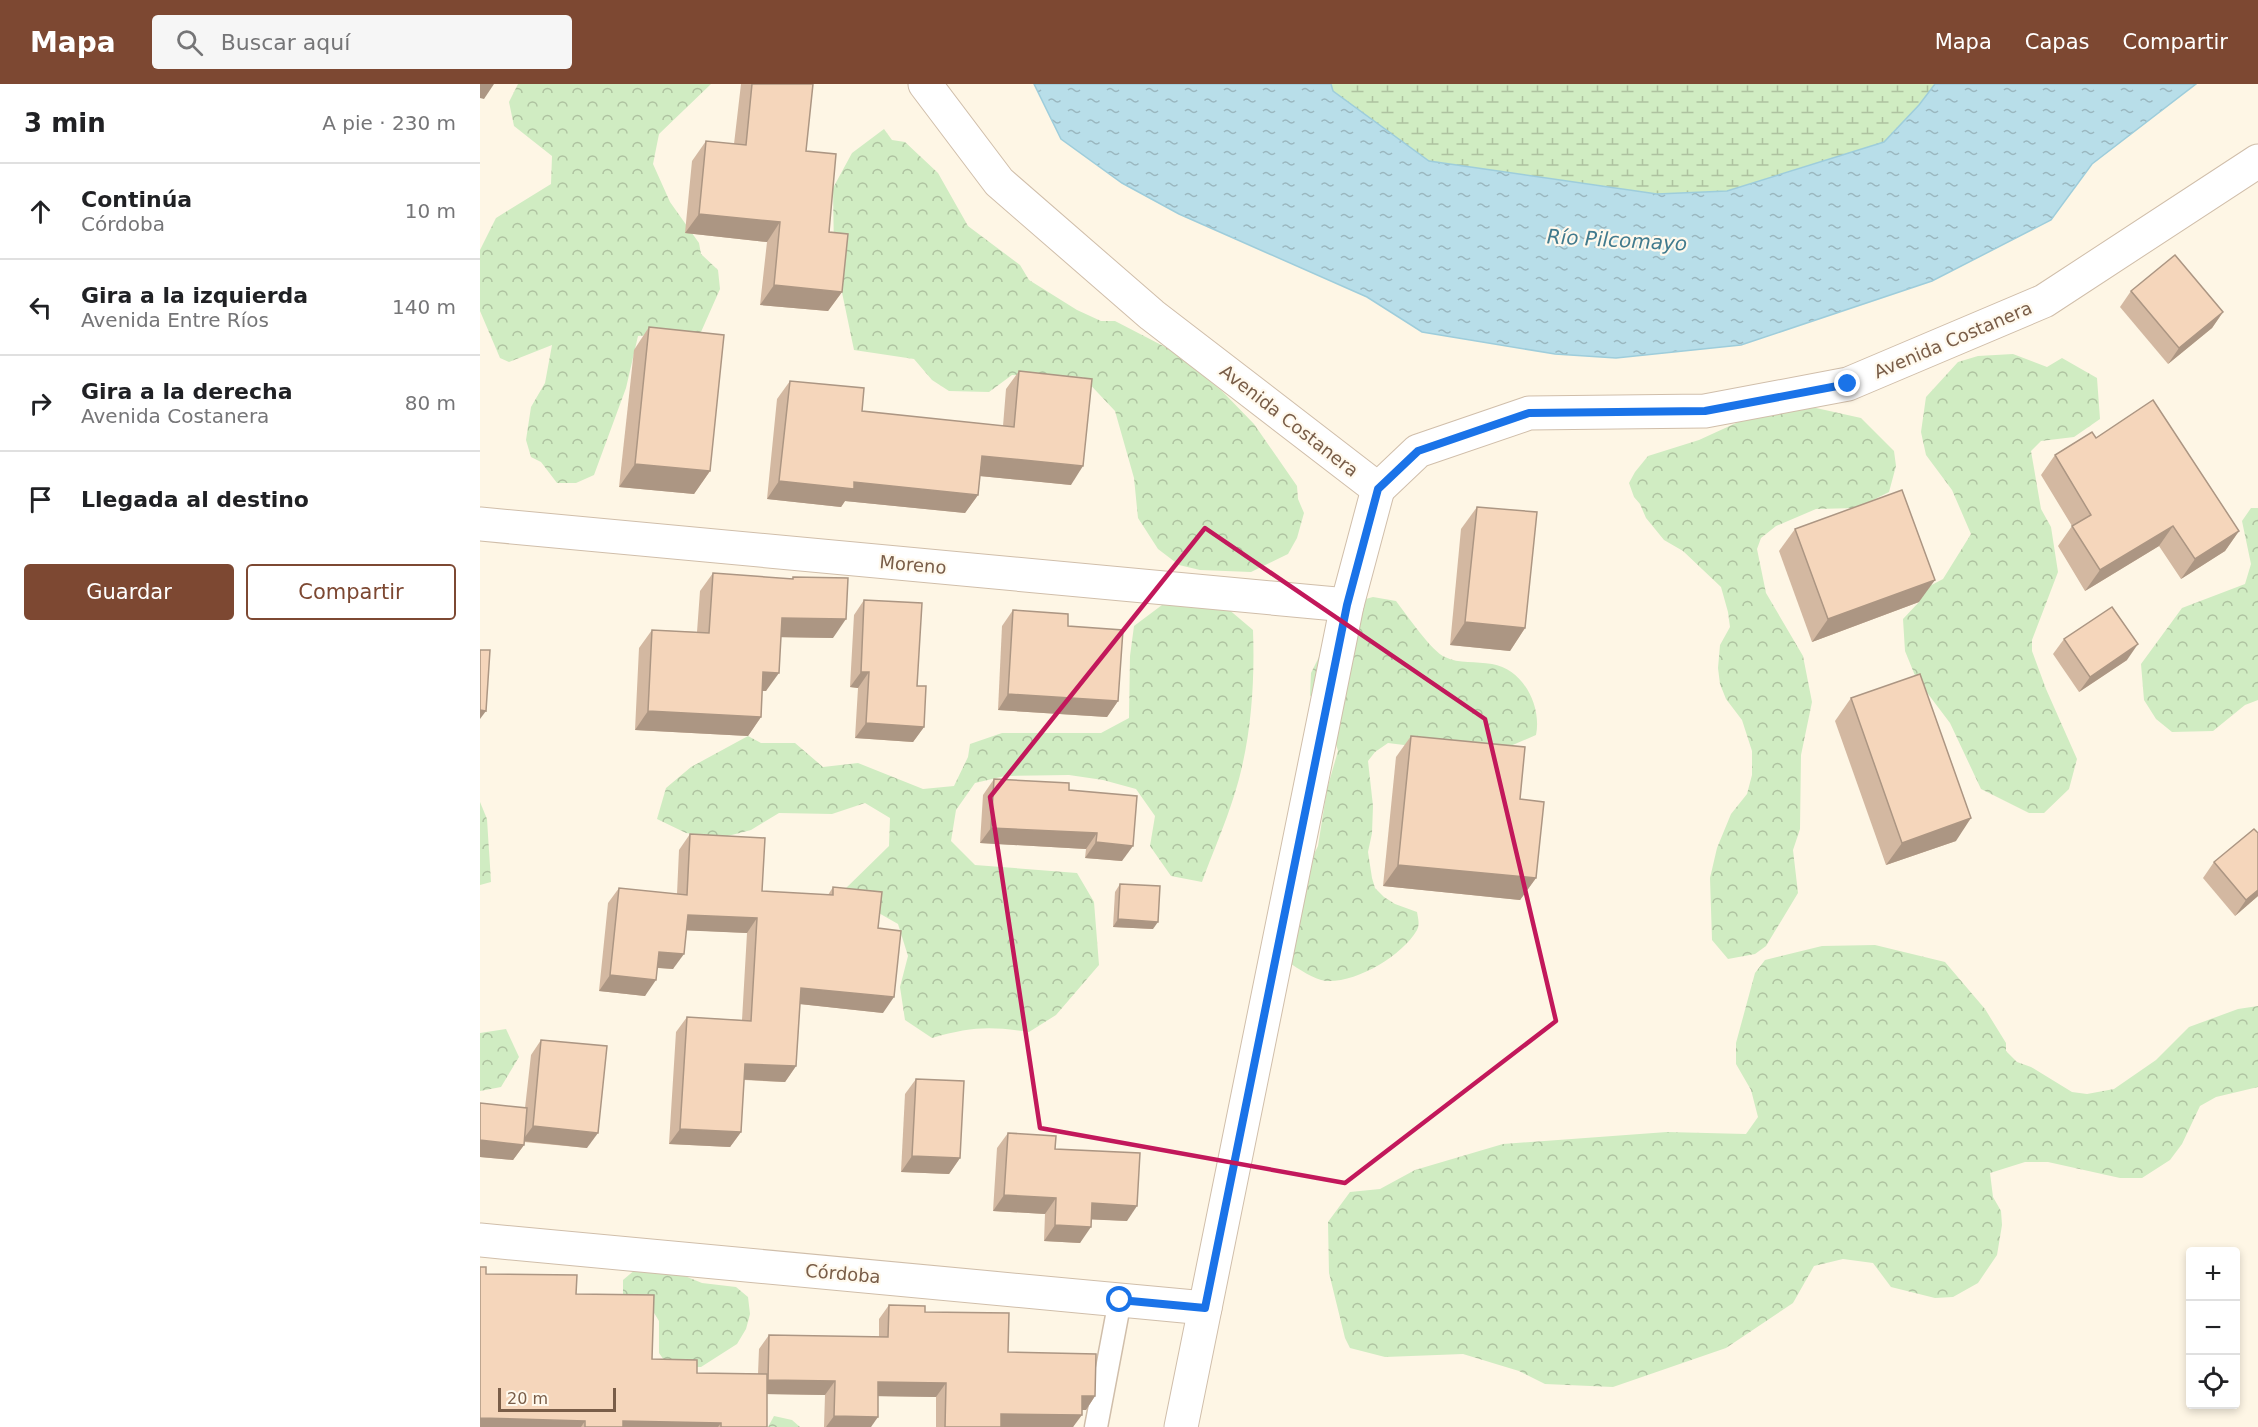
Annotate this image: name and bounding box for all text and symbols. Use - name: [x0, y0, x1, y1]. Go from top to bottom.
- search box: [152, 15, 572, 69]
- text: Mapa: [30, 26, 116, 59]
- icon: search: [173, 26, 206, 59]
- text: Buscar aquí: [221, 30, 350, 55]
- text: Mapa: [1935, 30, 1992, 54]
- text: Capas: [2025, 30, 2089, 54]
- text: Compartir: [2122, 30, 2228, 54]
- text: 3 min: [24, 108, 106, 138]
- text: A pie · 230 m: [322, 111, 456, 135]
- text: Continúa: [81, 187, 192, 212]
- icon: ahead: [24, 195, 57, 228]
- text: 10 m: [405, 199, 456, 223]
- text: Córdoba: [81, 212, 165, 236]
- water label: Río Pilcomayo: [1546, 224, 1688, 256]
- text: Gira a la izquierda: [81, 283, 308, 308]
- icon: left: [24, 291, 57, 324]
- text: 140 m: [392, 295, 456, 319]
- street label: Avenida Costanera: [1871, 297, 2035, 382]
- text: Avenida Entre Ríos: [81, 308, 269, 332]
- street label: Avenida Costanera: [1216, 360, 1363, 481]
- route end: [1834, 370, 1860, 396]
- text: Gira a la derecha: [81, 379, 293, 404]
- icon: right: [24, 387, 57, 420]
- text: 80 m: [405, 391, 456, 415]
- text: Avenida Costanera: [81, 404, 269, 428]
- icon: arrive: [24, 483, 57, 516]
- text: Llegada al destino: [81, 487, 309, 512]
- street label: Moreno: [879, 551, 947, 578]
- button: Guardar: [24, 564, 234, 620]
- button: Compartir: [246, 564, 456, 620]
- map controls: [2186, 1247, 2240, 1409]
- button: +: [2186, 1247, 2240, 1301]
- street label: Córdoba: [804, 1260, 882, 1287]
- route start: [1106, 1286, 1132, 1312]
- button: −: [2186, 1301, 2240, 1355]
- button: locate: [2186, 1355, 2240, 1409]
- scale bar: [498, 1385, 616, 1412]
- text: 20 m: [507, 1389, 548, 1408]

